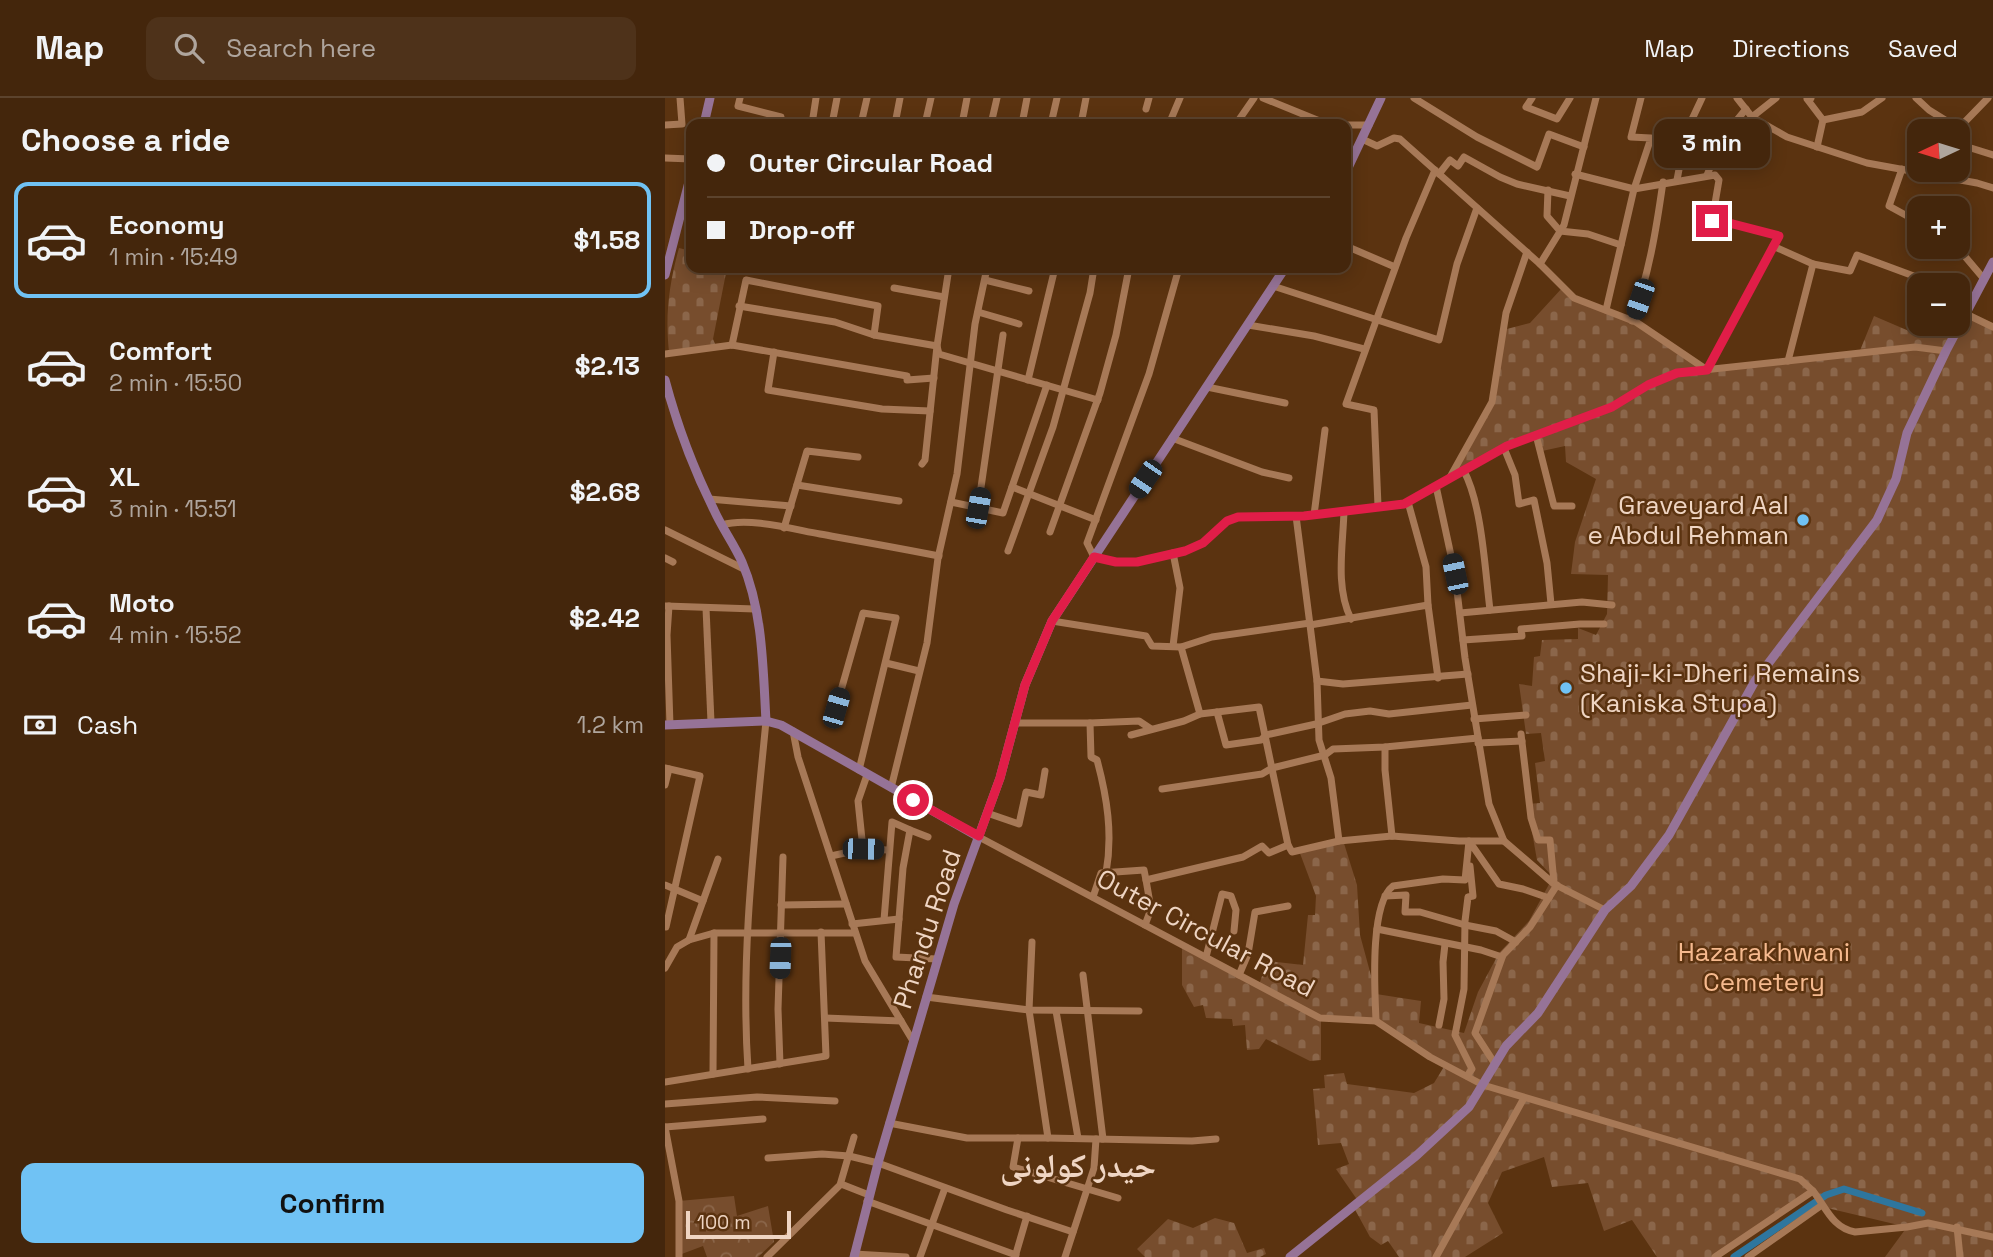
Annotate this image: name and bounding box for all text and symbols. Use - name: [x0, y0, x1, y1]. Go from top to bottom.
- search box: [146, 17, 636, 80]
- text: Map: [35, 27, 104, 69]
- icon: search: [170, 29, 208, 67]
- text: Search here: [226, 31, 376, 65]
- text: Map: [1644, 33, 1694, 64]
- text: Directions: [1732, 33, 1850, 64]
- text: Saved: [1888, 33, 1958, 64]
- north arrow: [1907, 119, 1971, 182]
- map controls: [1907, 119, 1970, 336]
- text: Choose a ride: [21, 120, 231, 160]
- callout: 3 min: [1654, 120, 1770, 169]
- text: 3 min: [1682, 128, 1742, 158]
- text: Outer Circular Road: [749, 146, 993, 180]
- button: +: [1907, 196, 1970, 259]
- route end: [1696, 205, 1728, 237]
- text: Economy: [109, 208, 225, 242]
- icon: car: [25, 209, 88, 272]
- text: Drop-off: [749, 213, 855, 247]
- text: $1.58: [574, 223, 640, 257]
- text: 1 min · 15:49: [109, 242, 238, 272]
- button: −: [1907, 273, 1970, 336]
- car: [1624, 276, 1657, 322]
- text: Comfort: [109, 334, 212, 368]
- icon: car: [25, 335, 88, 398]
- text: $2.13: [575, 349, 640, 383]
- text: 2 min · 15:50: [109, 368, 242, 398]
- car: [1125, 456, 1166, 502]
- text: XL: [109, 460, 140, 494]
- icon: car: [25, 461, 88, 524]
- text: $2.68: [570, 475, 640, 509]
- car: [965, 485, 992, 531]
- place label: Graveyard Aal e Abdul Rehman: [1587, 488, 1789, 552]
- text: 3 min · 15:51: [109, 494, 237, 524]
- marker: Graveyard Aal e Abdul Rehman: [1795, 512, 1811, 528]
- car: [1441, 551, 1470, 597]
- text: Moto: [109, 586, 175, 620]
- icon: car: [25, 587, 88, 650]
- text: $2.42: [569, 601, 640, 635]
- text: 4 min · 15:52: [109, 620, 242, 650]
- place label: Shaji-ki-Dheri Remains (Kaniska Stupa): [1580, 656, 1860, 720]
- marker: Shaji-ki-Dheri Remains (Kaniska Stupa): [1558, 680, 1574, 696]
- car: [821, 685, 852, 731]
- icon: cash: [21, 706, 59, 744]
- text: Cash: [77, 708, 138, 742]
- text: 1.2 km: [577, 710, 644, 740]
- route start: [897, 784, 929, 816]
- car: [842, 838, 885, 860]
- street label: Phandu Road: [885, 845, 969, 1013]
- street label: Outer Circular Road: [1091, 861, 1321, 1005]
- park label: Hazarakhwani Cemetery: [1678, 935, 1850, 999]
- car: [769, 937, 792, 979]
- district label: حیدر کولونی: [1000, 1145, 1156, 1187]
- button: Confirm: [21, 1163, 644, 1243]
- scale bar: [686, 1208, 791, 1240]
- text: 100 m: [697, 1210, 751, 1235]

